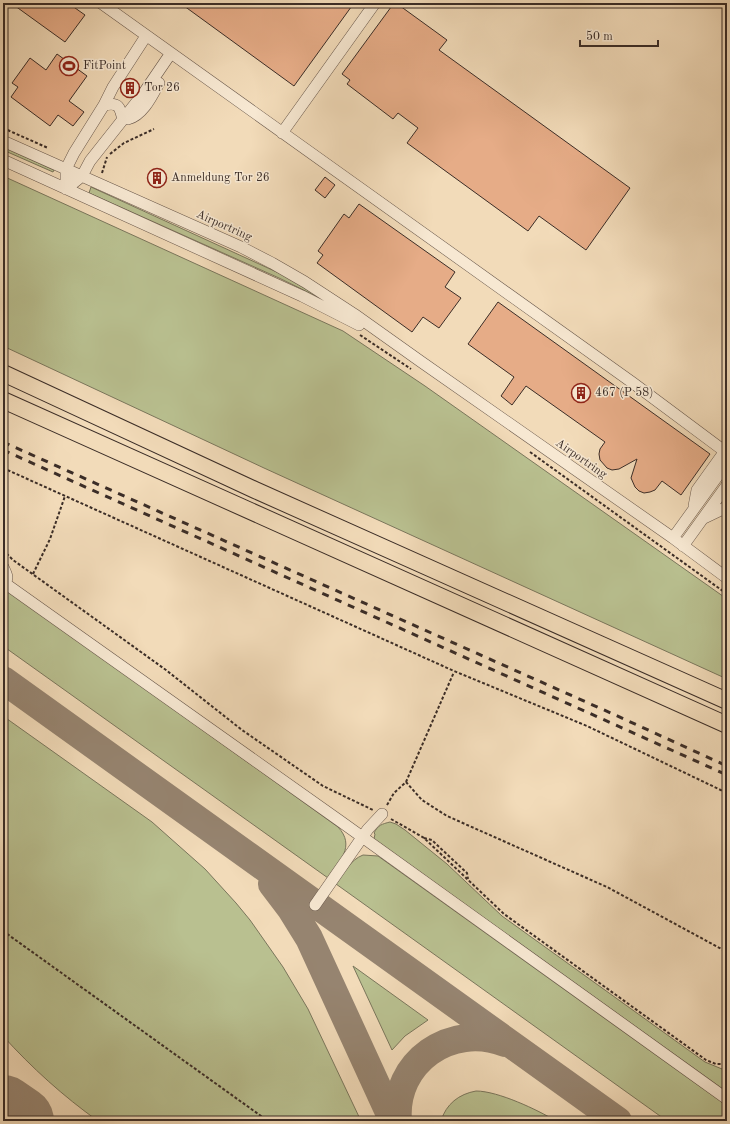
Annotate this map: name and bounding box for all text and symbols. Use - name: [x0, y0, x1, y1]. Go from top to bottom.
- scale bar: [580, 22, 658, 48]
- text: 50 m: [586, 30, 613, 43]
- sports icon: FitPoint: [58, 55, 80, 77]
- place label: FitPoint: [83, 60, 126, 72]
- building icon: Tor 26: [119, 77, 141, 99]
- place label: Tor 26: [144, 82, 180, 94]
- building icon: Anmeldung Tor 26: [146, 167, 168, 189]
- place label: Anmeldung Tor 26: [171, 172, 270, 184]
- street label: Airportring: [194, 208, 254, 244]
- building icon: 467 (P 58): [570, 382, 592, 404]
- place label: 467 (P 58): [595, 386, 654, 399]
- street label: Airportring: [553, 437, 609, 481]

